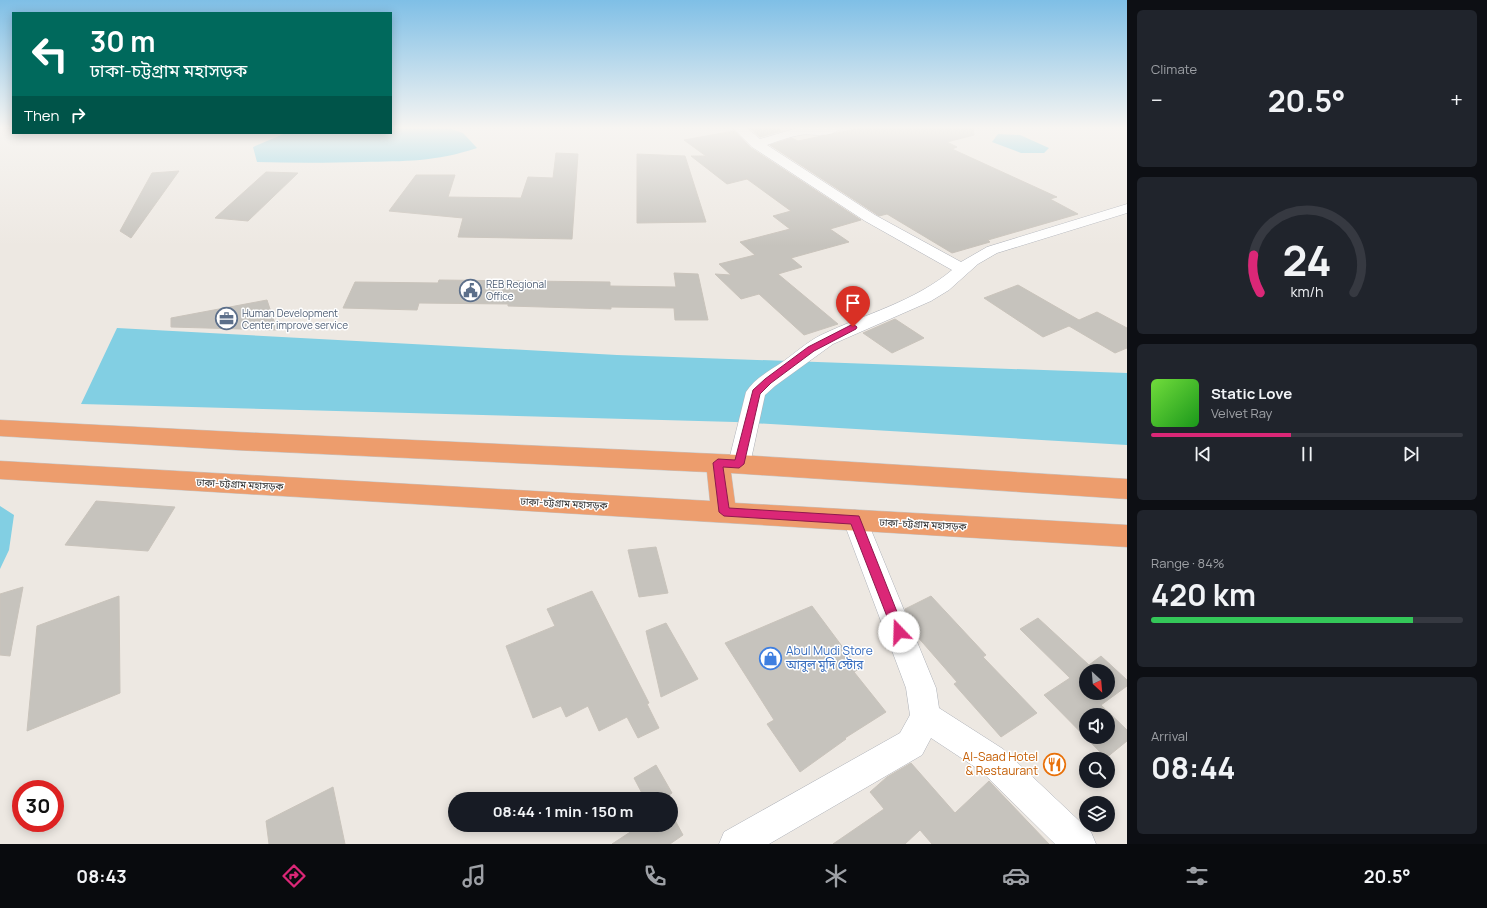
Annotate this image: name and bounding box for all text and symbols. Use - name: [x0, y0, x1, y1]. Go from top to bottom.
- text: 30 m: [90, 22, 155, 60]
- icon: left: [24, 28, 76, 80]
- text: ঢাকা-চট্টগ্রাম মহাসড়ক: [90, 58, 247, 82]
- text: Climate: [1151, 60, 1197, 78]
- text: 20.5°: [1268, 80, 1346, 121]
- text: −: [1151, 85, 1163, 115]
- text: +: [1450, 85, 1463, 115]
- icon: right: [67, 104, 89, 126]
- text: Then: [24, 105, 59, 126]
- text: 24: [1282, 232, 1332, 288]
- public building icon: REB Regional Office: [457, 277, 483, 303]
- place label: REB Regional Office: [486, 277, 546, 303]
- text: km/h: [1290, 282, 1324, 301]
- pin: [836, 286, 870, 327]
- icon: arrive: [842, 292, 864, 314]
- office icon: Human Development Center improve service: [214, 306, 240, 332]
- place label: Human Development Center improve service: [242, 306, 348, 332]
- text: Static Love: [1211, 383, 1292, 404]
- text: Velvet Ray: [1211, 404, 1272, 422]
- icon: previous: [1192, 443, 1214, 465]
- icon: pause: [1296, 443, 1318, 465]
- icon: next: [1400, 443, 1422, 465]
- street label: ঢাকা-চট্টগ্রাম মহাসড়ক: [195, 475, 285, 493]
- street label: ঢাকা-চট্টগ্রাম মহাসড়ক: [519, 494, 609, 512]
- street label: ঢাকা-চট্টগ্রাম মহাসড়ক: [878, 515, 968, 533]
- text: Range · 84%: [1151, 554, 1225, 572]
- text: 420 km: [1151, 574, 1256, 615]
- position arrow: [878, 611, 920, 653]
- place label: Abul Mudi Store আবুল মুদি স্টোর: [785, 642, 873, 673]
- shop icon: Abul Mudi Store আবুল মুদি স্টোর: [758, 645, 784, 671]
- north arrow: [1079, 664, 1115, 700]
- map controls: [1079, 664, 1115, 832]
- button: sound: [1079, 708, 1115, 744]
- text: Arrival: [1151, 727, 1188, 745]
- text: 08:44: [1151, 747, 1236, 788]
- place label: Al-Saad Hotel & Restaurant: [963, 748, 1038, 779]
- restaurant icon: Al-Saad Hotel & Restaurant: [1041, 751, 1067, 777]
- button: search: [1079, 752, 1115, 788]
- speed limit sign: 30: [12, 780, 64, 832]
- button: layers: [1079, 796, 1115, 832]
- text: 08:44 · 1 min · 150 m: [493, 801, 633, 822]
- icon: directions: [280, 862, 308, 890]
- icon: music: [460, 862, 488, 890]
- icon: phone: [641, 862, 669, 890]
- icon: climate: [822, 862, 850, 890]
- icon: car: [1002, 862, 1030, 890]
- icon: filters: [1183, 862, 1211, 890]
- text: 08:43: [76, 864, 127, 888]
- text: 20.5°: [1364, 864, 1411, 888]

